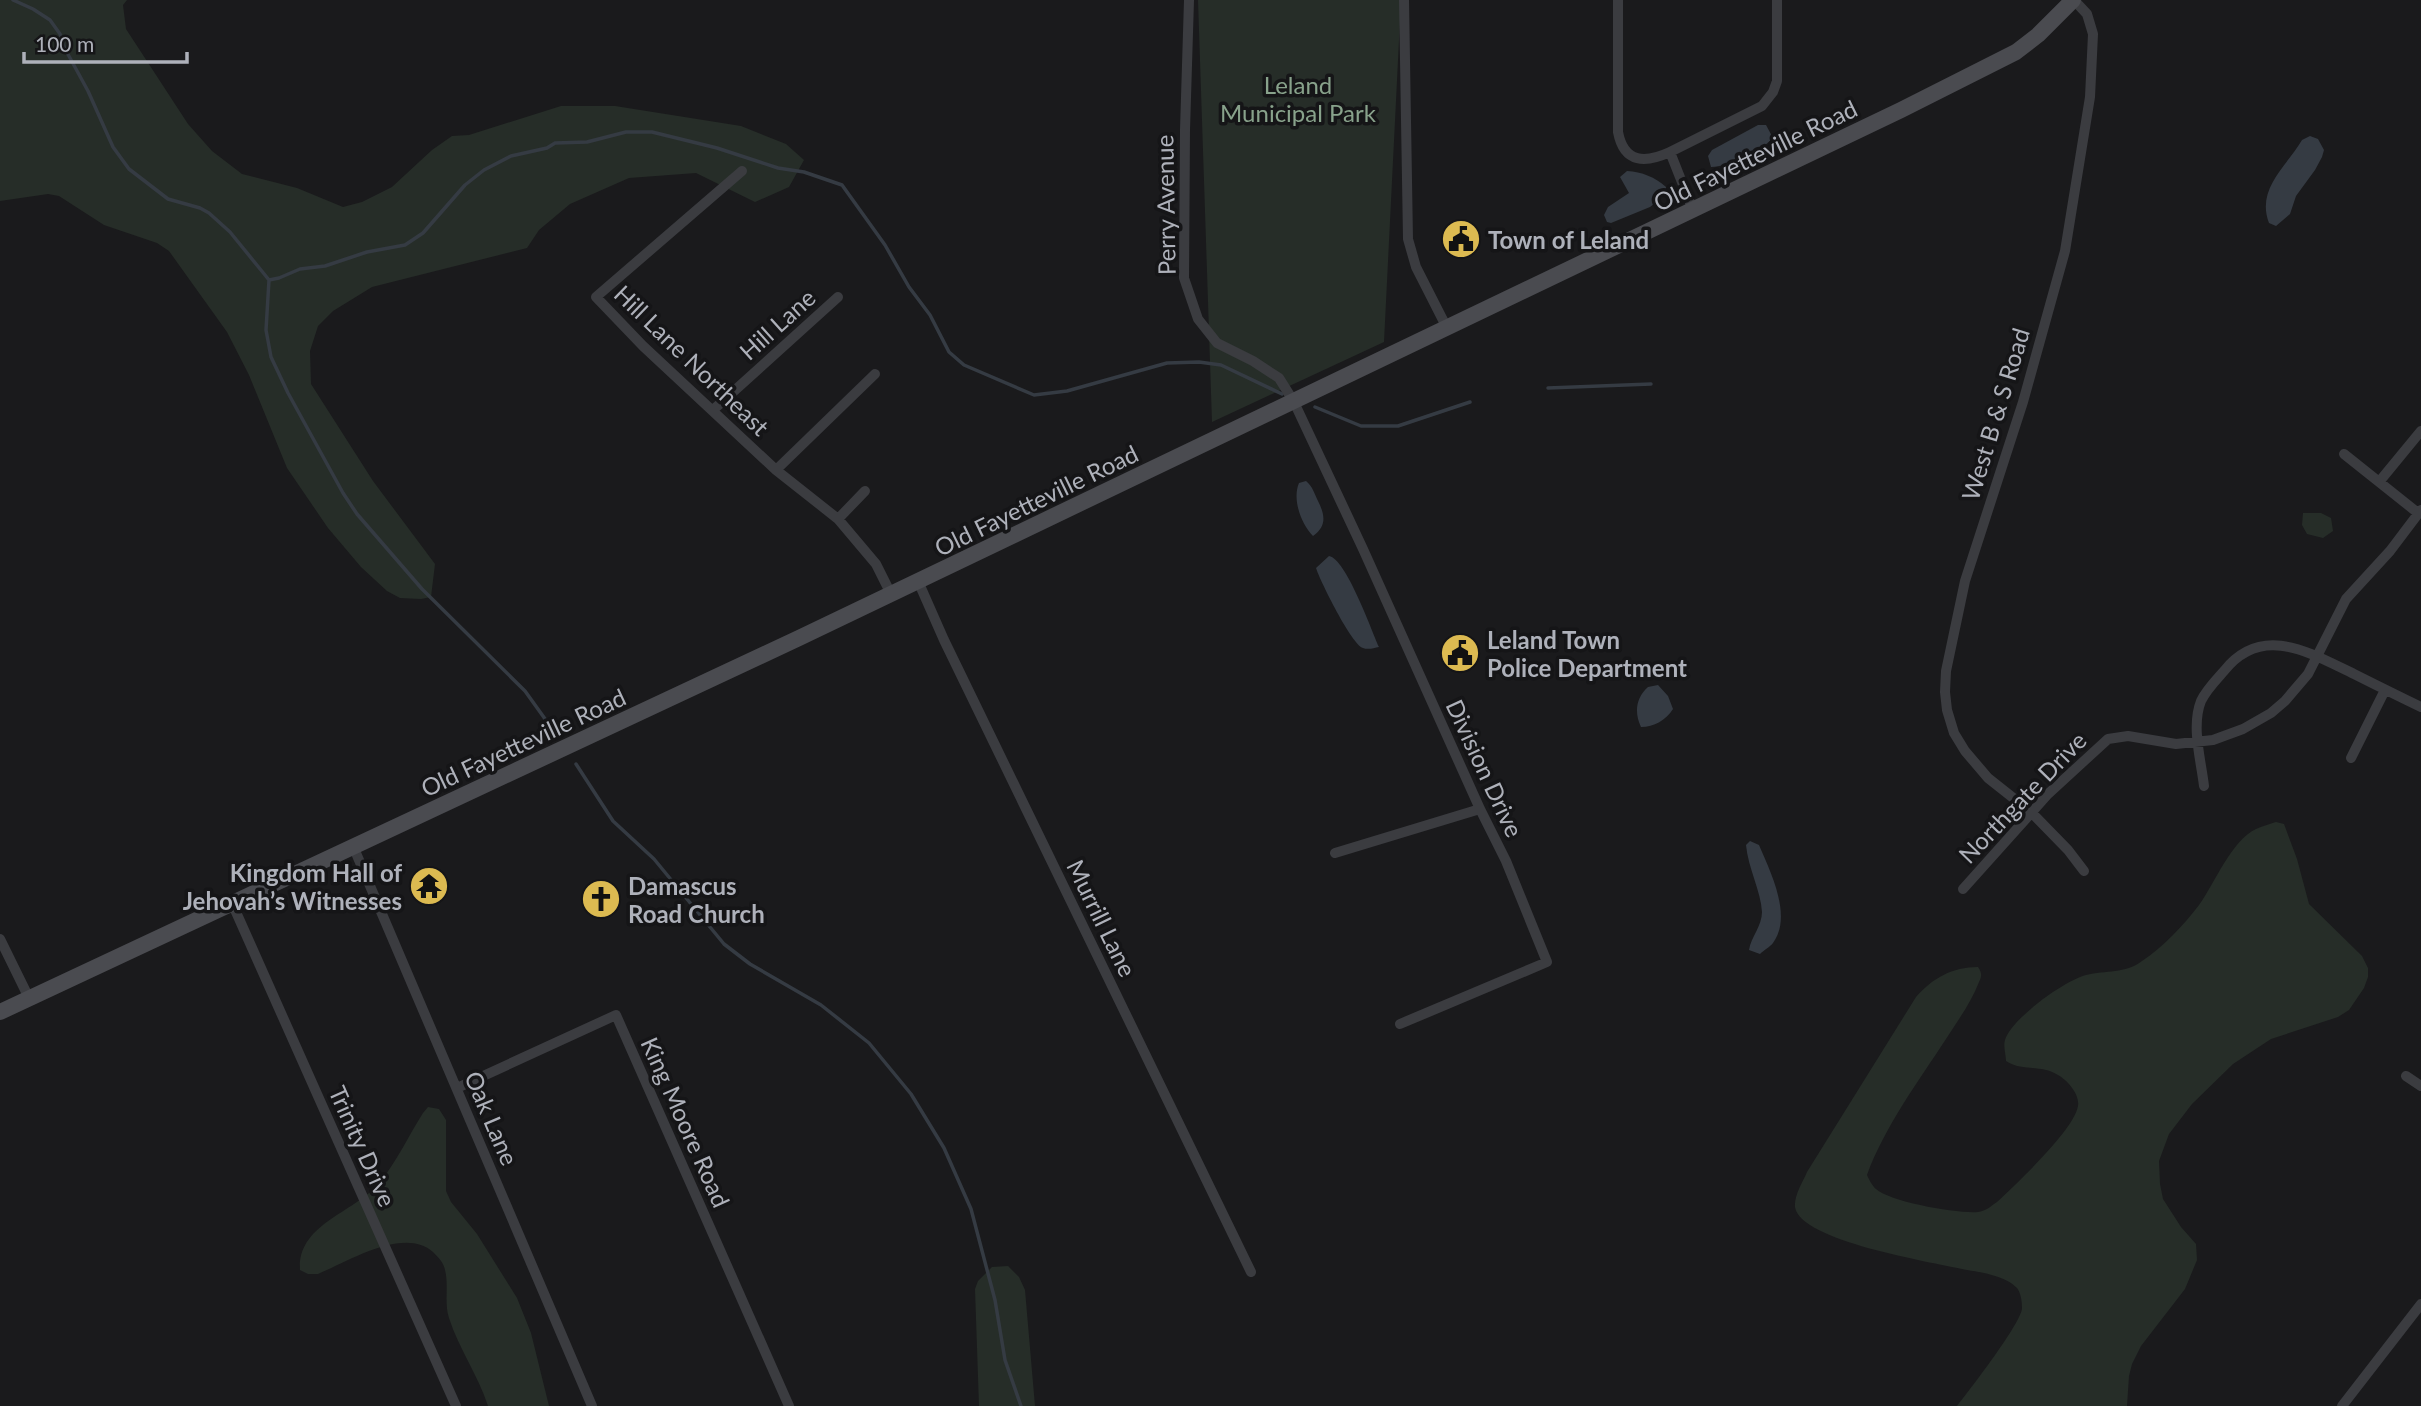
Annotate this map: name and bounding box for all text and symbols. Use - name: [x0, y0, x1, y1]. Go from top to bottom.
- scale bar: [24, 21, 187, 65]
- text: 100 m: [35, 31, 94, 56]
- park label: Leland Municipal Park: [1220, 70, 1377, 127]
- street label: Old Fayetteville Road: [1649, 93, 1861, 217]
- street label: Perry Avenue: [1149, 135, 1181, 275]
- public building icon: Town of Leland: [1440, 218, 1482, 260]
- place label: Town of Leland: [1488, 225, 1649, 254]
- street label: Hill Lane Northeast: [609, 279, 776, 441]
- street label: Hill Lane: [733, 283, 821, 365]
- street label: West B & S Road: [1955, 324, 2035, 504]
- street label: Old Fayetteville Road: [930, 438, 1142, 562]
- place label: Leland Town Police Department: [1487, 625, 1687, 682]
- public building icon: Leland Town Police Department: [1439, 632, 1481, 674]
- street label: Old Fayetteville Road: [416, 682, 630, 802]
- street label: Division Drive: [1440, 695, 1530, 841]
- street label: Northgate Drive: [1952, 725, 2092, 869]
- street label: Murrill Lane: [1061, 855, 1143, 981]
- place label: Kingdom Hall of Jehovah’s Witnesses: [183, 858, 402, 915]
- temple icon: Kingdom Hall of Jehovah’s Witnesses: [408, 865, 450, 907]
- place label: Damascus Road Church: [628, 871, 765, 928]
- church icon: Damascus Road Church: [580, 878, 622, 920]
- street label: King Moore Road: [636, 1032, 736, 1212]
- street label: Oak Lane: [459, 1067, 525, 1169]
- street label: Trinity Drive: [324, 1081, 402, 1211]

